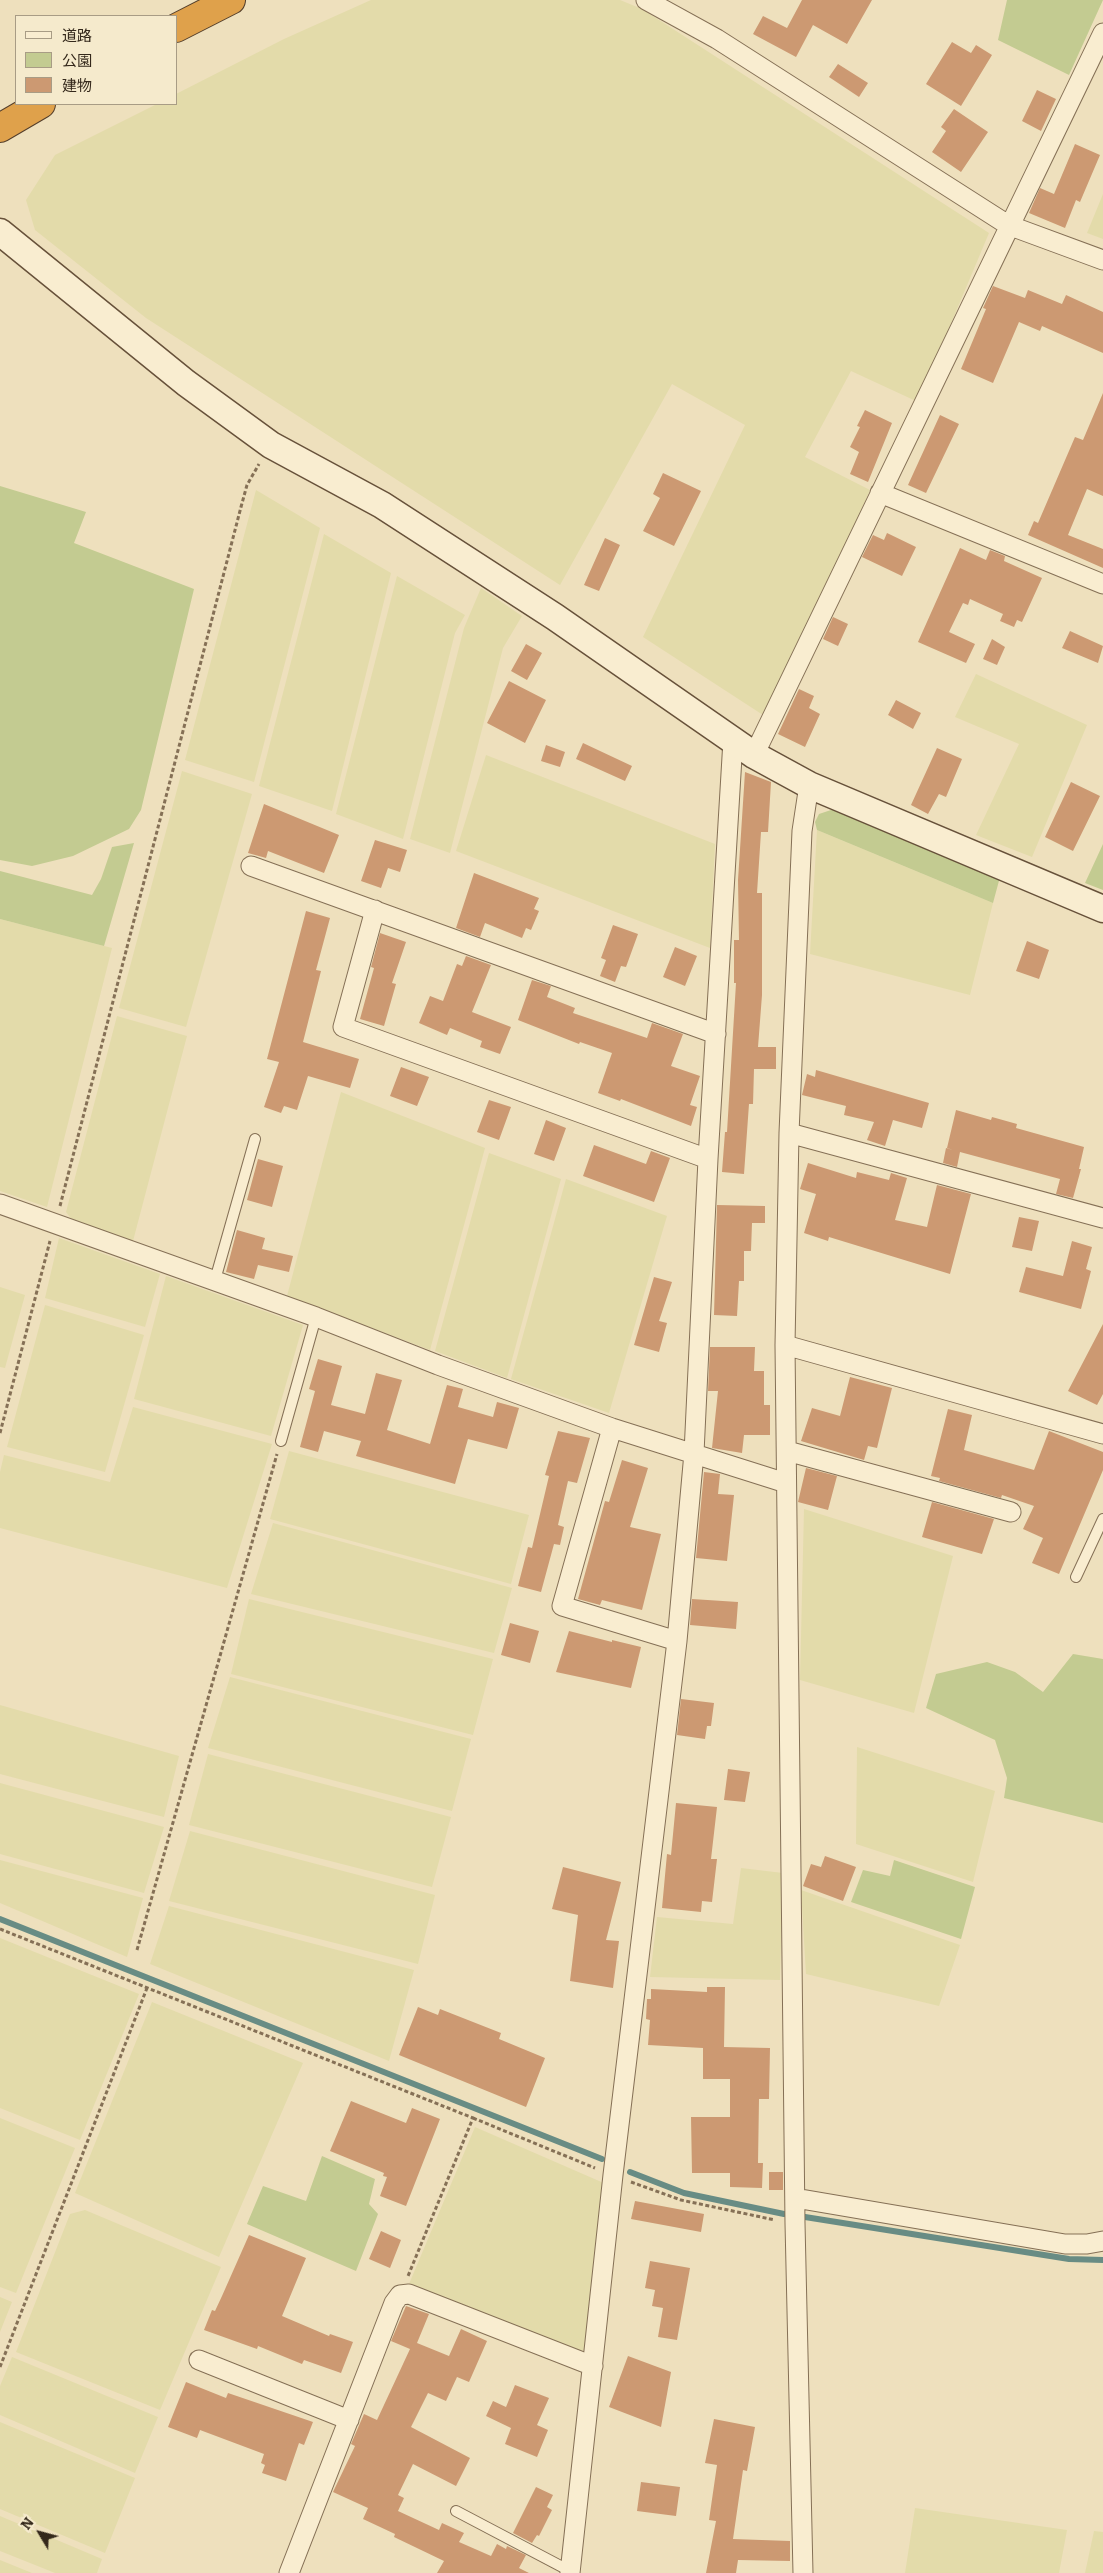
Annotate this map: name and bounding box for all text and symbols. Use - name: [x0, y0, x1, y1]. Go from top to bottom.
- legend: [15, 15, 178, 105]
- text: 道路: [62, 27, 92, 45]
- text: 公園: [62, 52, 92, 70]
- text: 建物: [62, 77, 92, 95]
- north arrow: [15, 2508, 65, 2558]
- text: N: [18, 2514, 38, 2533]

